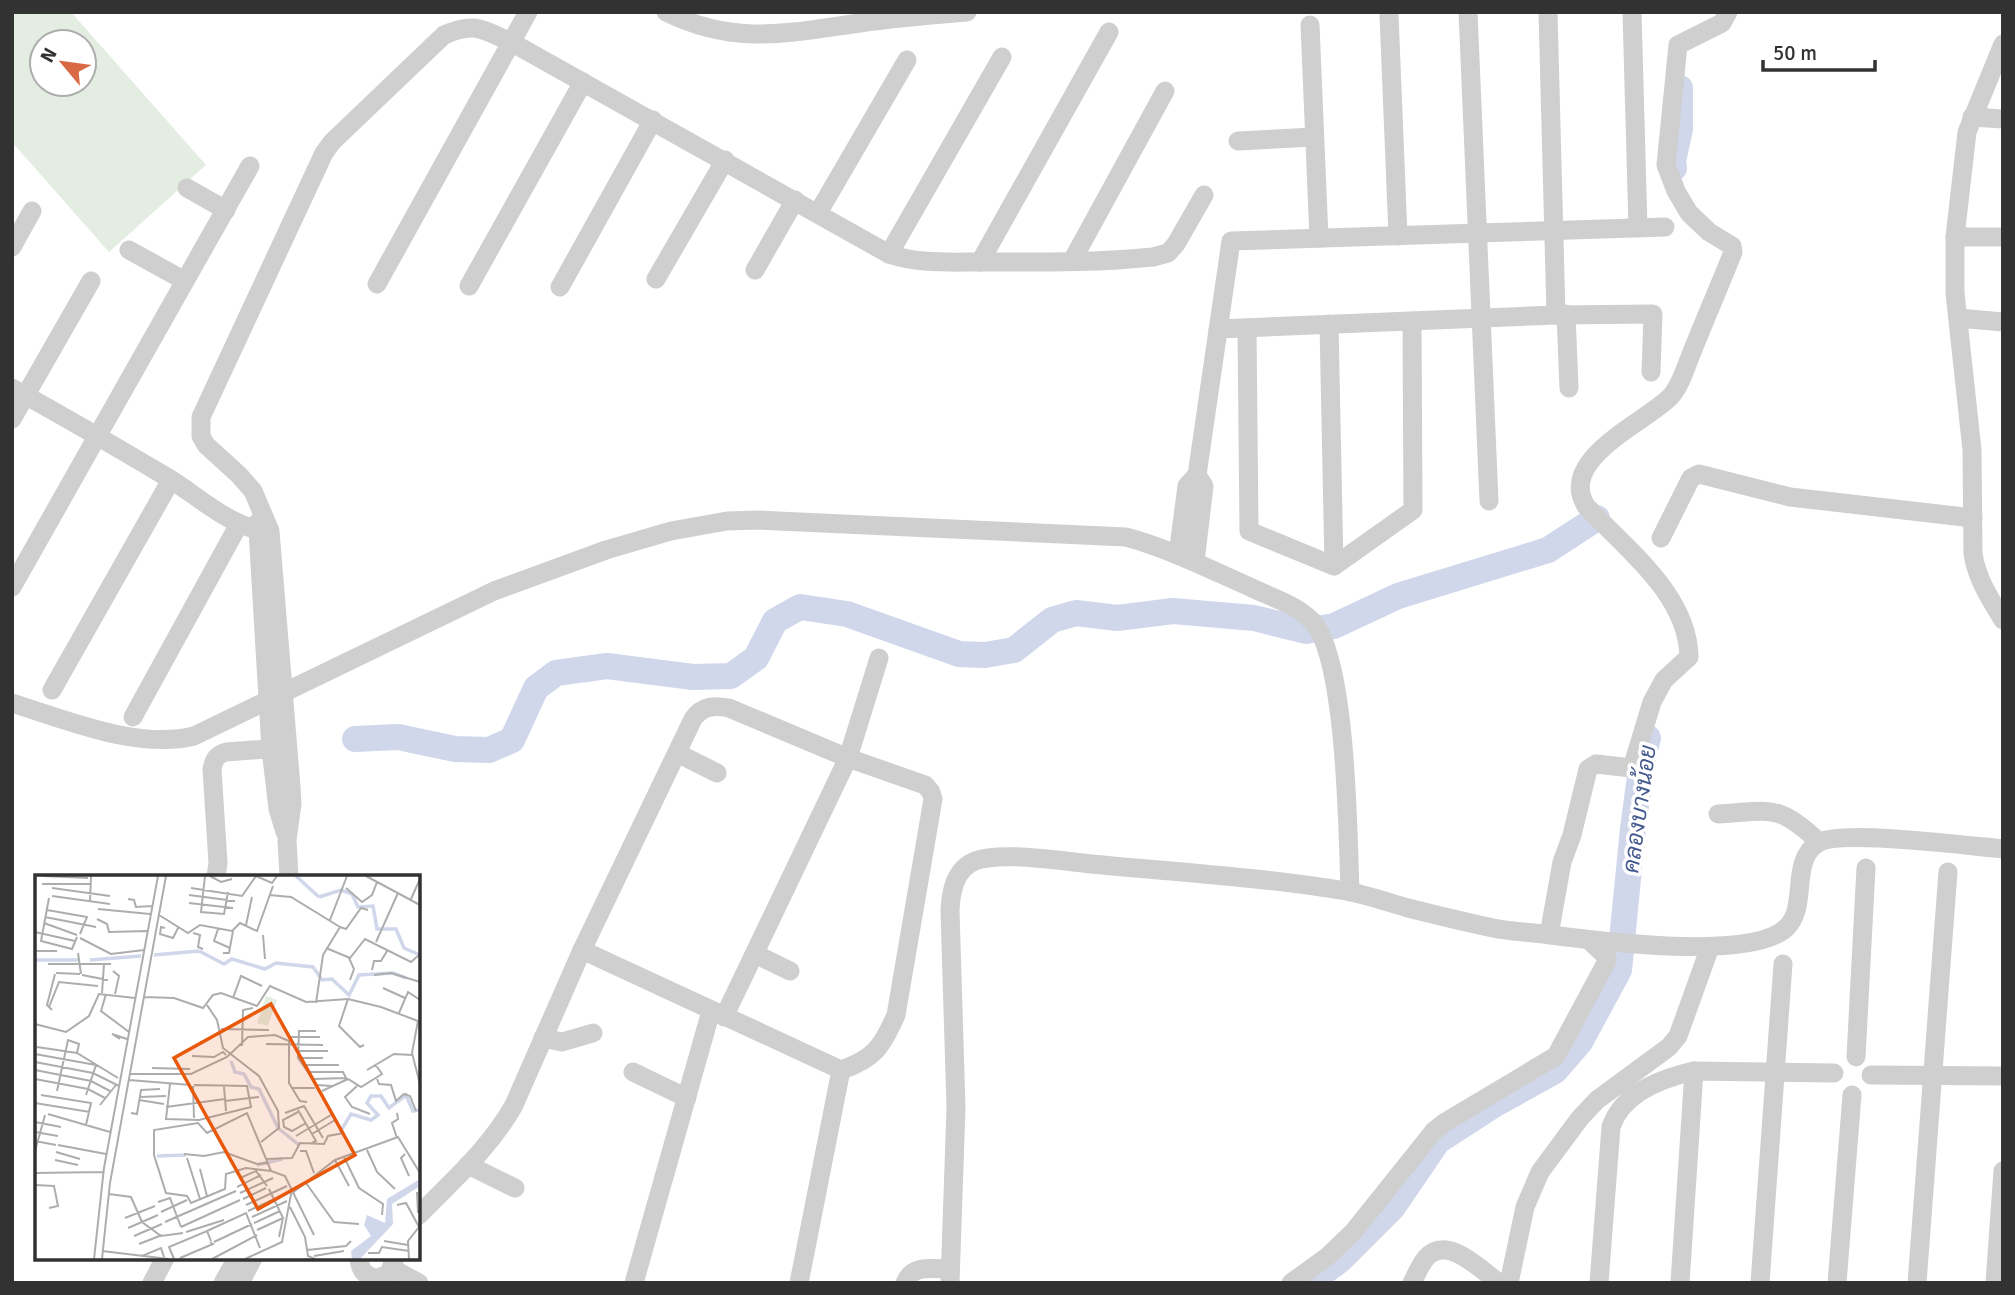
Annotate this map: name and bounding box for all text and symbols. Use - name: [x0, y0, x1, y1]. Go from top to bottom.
- north arrow: [28, 28, 98, 98]
- scale bar: [1763, 28, 1875, 72]
- text: 50 m: [1773, 40, 1817, 66]
- text: N: [35, 44, 63, 67]
- water label: คลองบางน้อย: [1616, 743, 1663, 875]
- inset map: [35, 875, 420, 1260]

